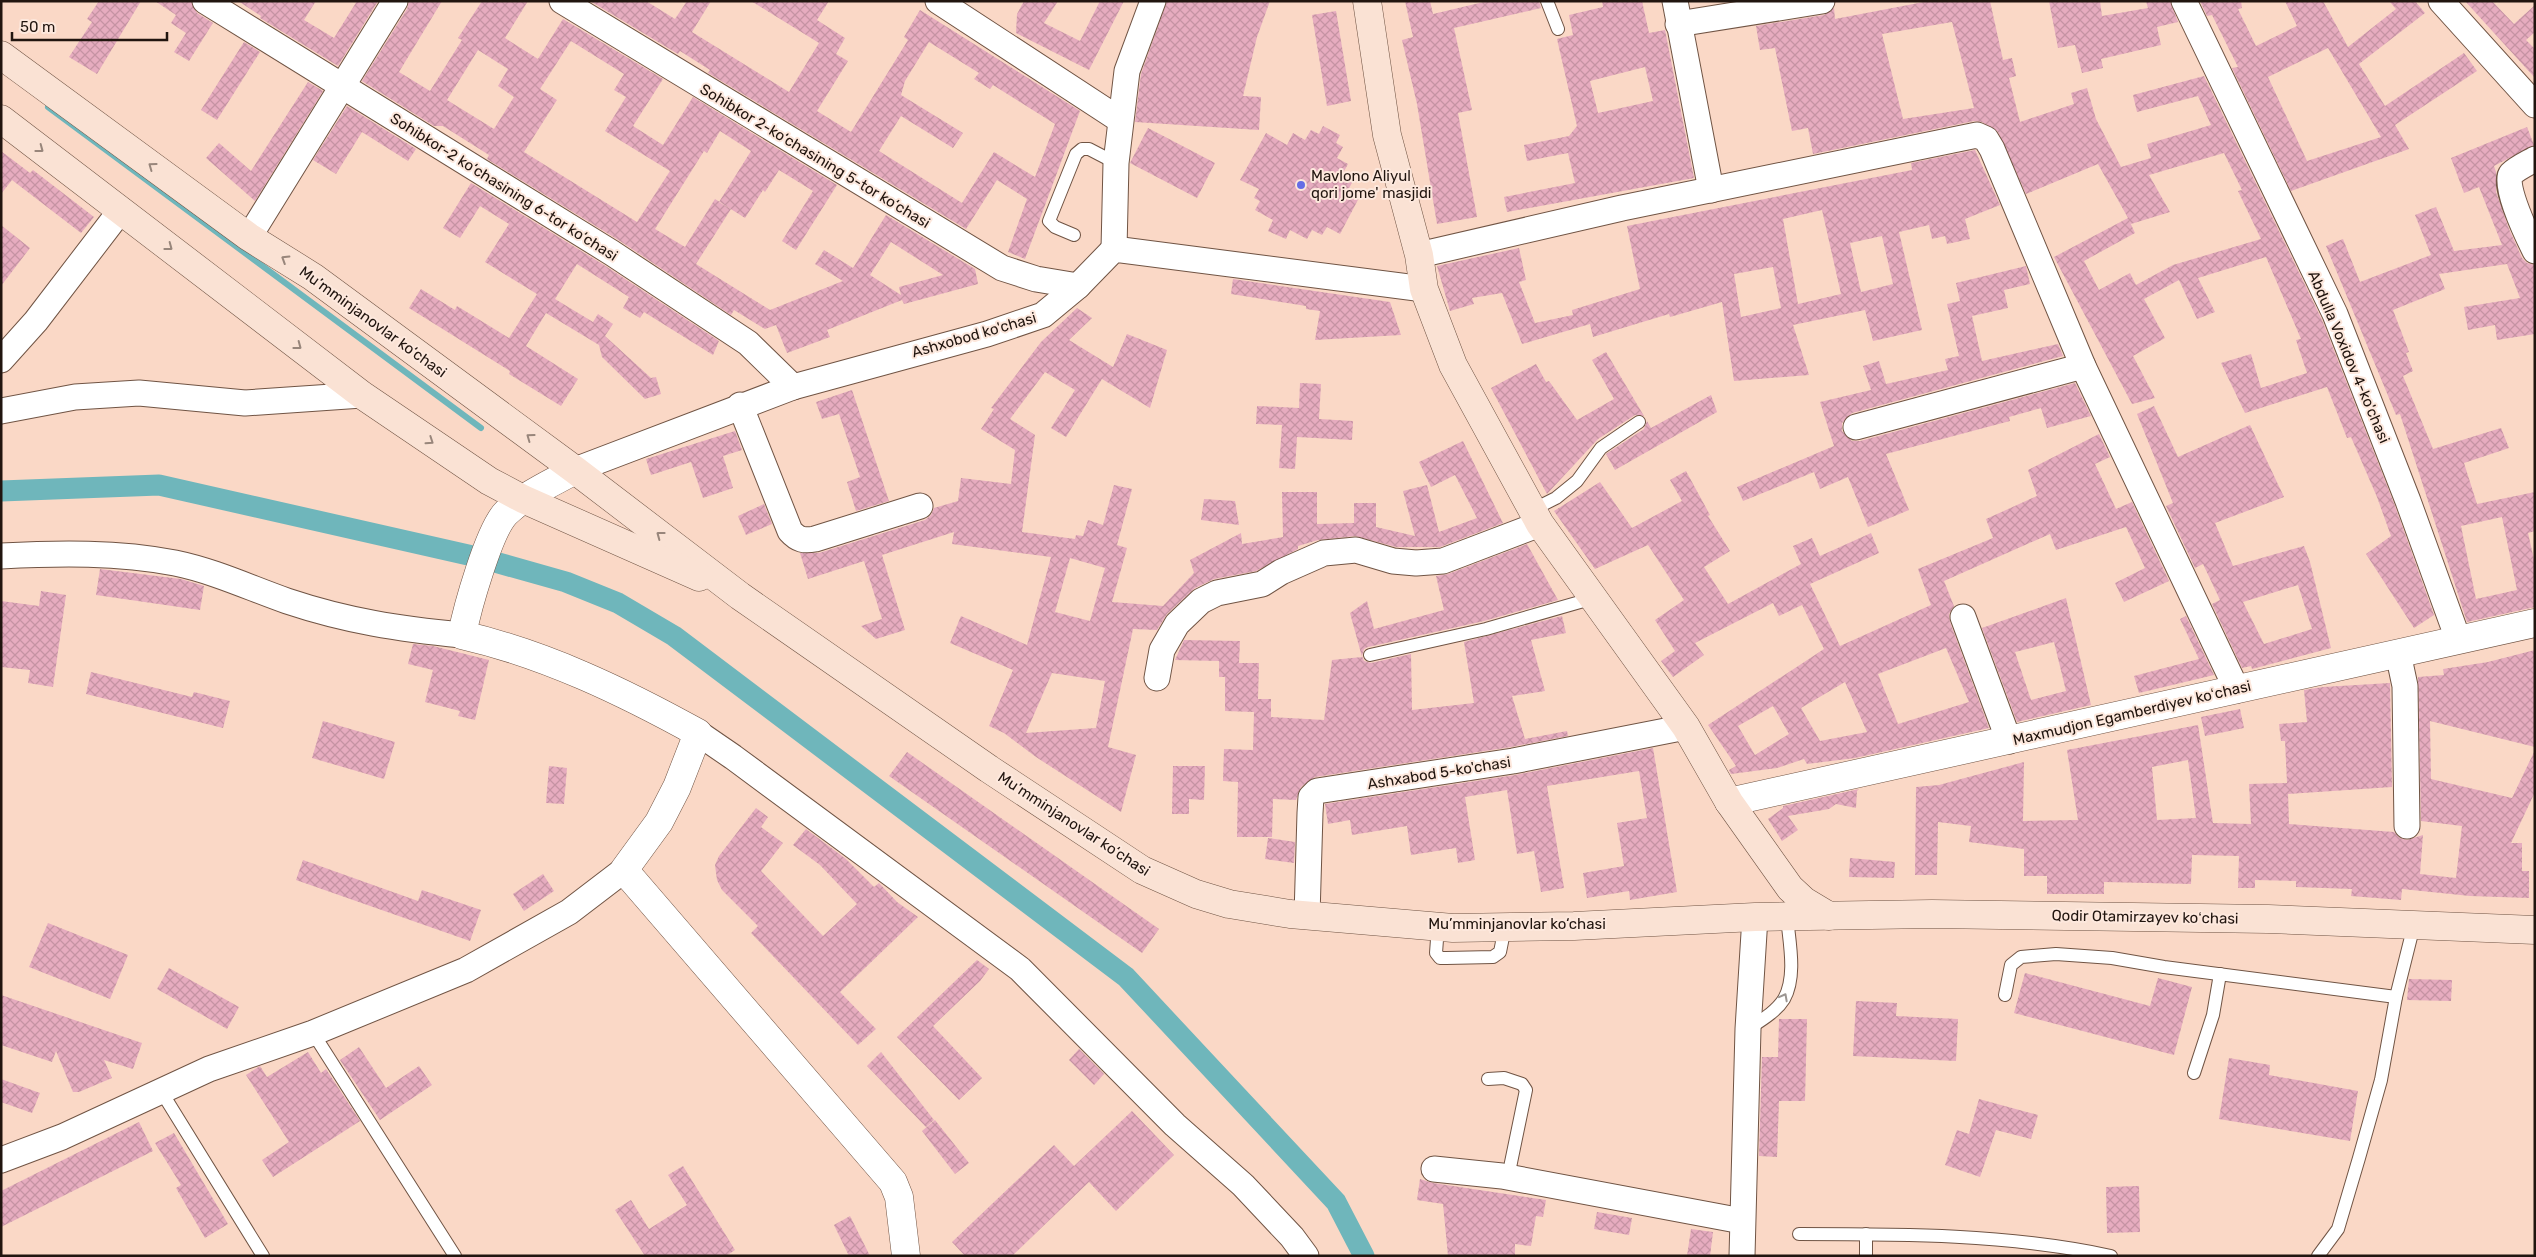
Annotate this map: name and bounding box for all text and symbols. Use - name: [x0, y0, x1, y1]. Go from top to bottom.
- scale bar: [12, 10, 168, 42]
- text: 50 m: [20, 18, 55, 36]
- street label: Sohibkor 2-ko‘chasining 5-tor ko‘chasi: [697, 80, 933, 232]
- street label: Sohibkor-2 ko‘chasining 6-tor ko‘chasi: [387, 109, 621, 265]
- one-way arrow: [34, 143, 43, 151]
- one-way arrow: [148, 163, 158, 172]
- place label: Mavlono Aliyul qori jome' masjidi: [1311, 167, 1432, 202]
- marker: Mavlono Aliyul qori jome' masjidi: [1295, 179, 1307, 191]
- one-way arrow: [163, 242, 172, 250]
- one-way arrow: [281, 256, 290, 266]
- street label: Mu’mminjanovlar ko‘chasi: [296, 263, 450, 381]
- street label: Abdulla Voxidov 4-ko'chasi: [2304, 268, 2394, 446]
- street label: Ashxobod ko'chasi: [910, 309, 1038, 361]
- one-way arrow: [292, 340, 302, 349]
- one-way arrow: [526, 434, 536, 443]
- one-way arrow: [424, 435, 434, 444]
- one-way arrow: [657, 532, 666, 540]
- street label: Maxmudjon Egamberdiyev koʻchasi: [2011, 677, 2253, 749]
- street label: Ashxabod 5-ko'chasi: [1366, 753, 1512, 793]
- street label: Mu’mminjanovlar ko‘chasi: [995, 768, 1153, 880]
- street label: Qodir Otamirzayev koʻchasi: [2051, 906, 2239, 928]
- street label: Mu’mminjanovlar ko‘chasi: [1428, 915, 1606, 933]
- one-way arrow: [1778, 993, 1788, 1002]

